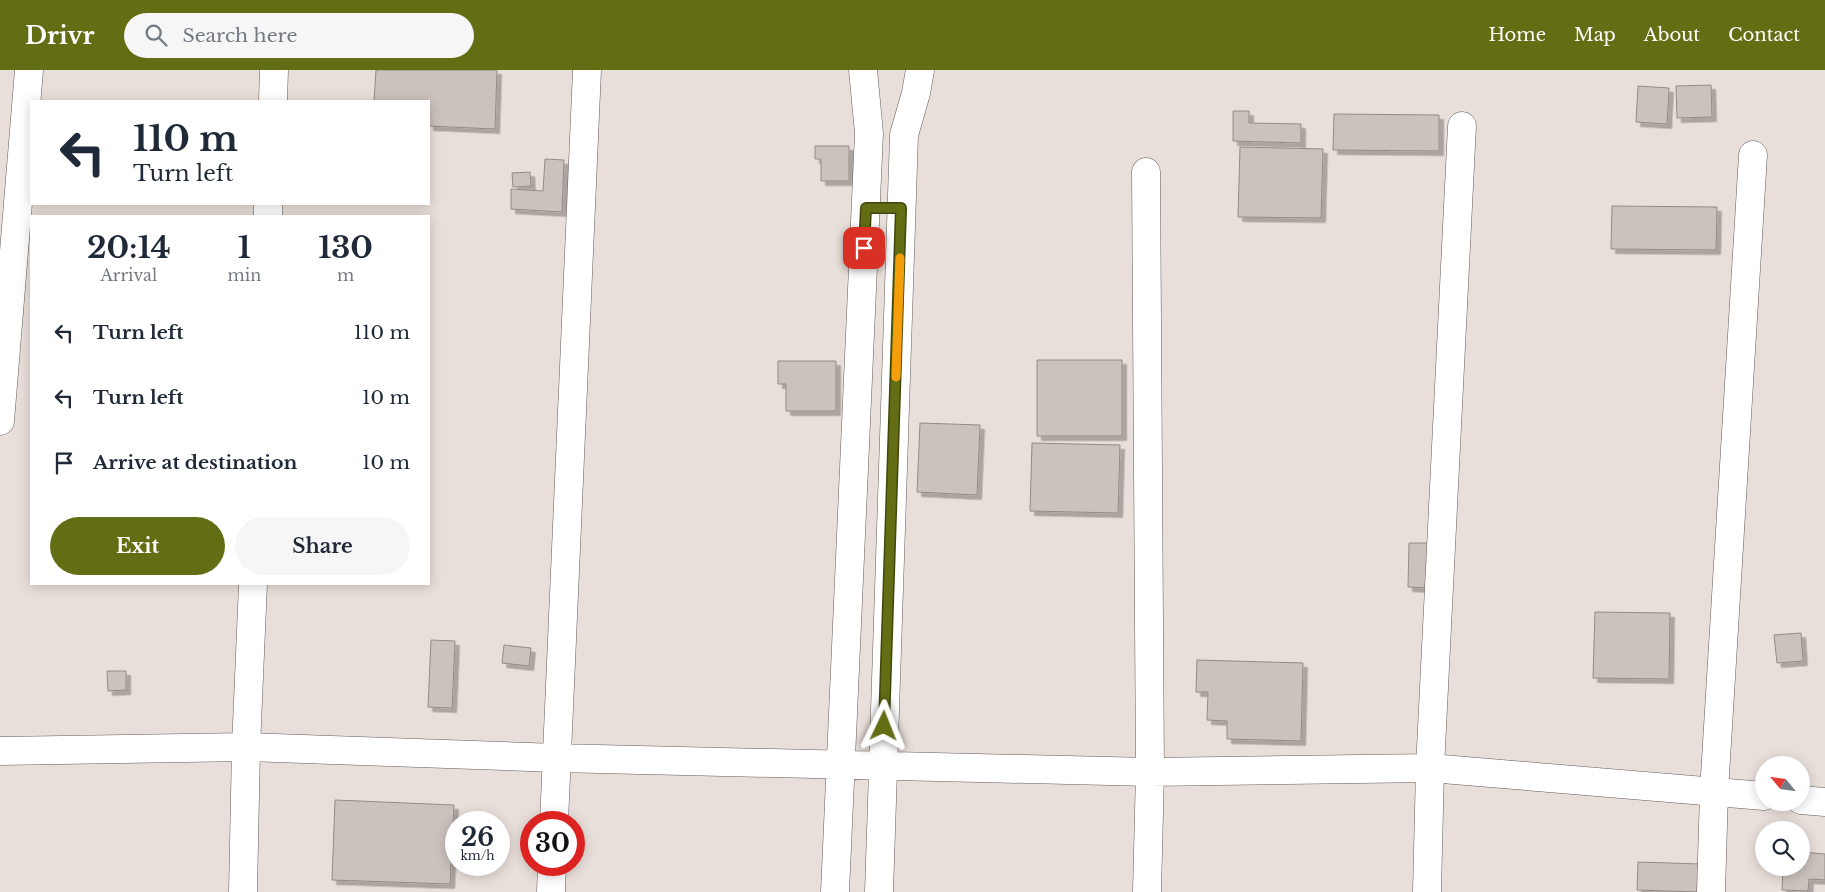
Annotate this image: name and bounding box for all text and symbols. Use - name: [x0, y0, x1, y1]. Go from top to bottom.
- search box: [124, 13, 474, 58]
- text: Drivr: [25, 21, 94, 50]
- icon: search: [142, 21, 170, 49]
- text: Search here: [182, 24, 297, 47]
- text: Home: [1488, 24, 1546, 46]
- text: Map: [1574, 24, 1616, 46]
- text: About: [1644, 24, 1700, 46]
- text: Contact: [1728, 24, 1800, 46]
- text: 110 m: [133, 117, 238, 160]
- icon: left: [50, 120, 115, 185]
- text: Turn left: [133, 160, 233, 187]
- pin: [843, 227, 885, 269]
- text: 20:14: [87, 229, 171, 266]
- text: 1: [238, 229, 251, 266]
- text: 130: [318, 229, 373, 266]
- icon: arrive: [850, 234, 878, 262]
- text: Arrival: [100, 265, 157, 285]
- text: min: [228, 265, 261, 285]
- text: m: [337, 265, 354, 285]
- icon: left: [50, 319, 78, 347]
- text: Turn left: [93, 321, 184, 344]
- text: 110 m: [354, 321, 410, 344]
- icon: left: [50, 384, 78, 412]
- text: Turn left: [93, 386, 184, 409]
- text: 10 m: [362, 386, 410, 409]
- icon: arrive: [50, 449, 78, 477]
- text: Arrive at destination: [93, 451, 297, 474]
- text: 10 m: [362, 451, 410, 474]
- button: Exit: [50, 517, 225, 575]
- button: Share: [235, 517, 410, 575]
- position arrow: [857, 699, 909, 751]
- north arrow: [1755, 756, 1810, 811]
- map controls: [1755, 756, 1810, 876]
- speed limit sign: 30: [520, 811, 585, 876]
- button: search: [1755, 821, 1810, 876]
- text: 26: [461, 822, 494, 853]
- text: km/h: [460, 848, 495, 863]

